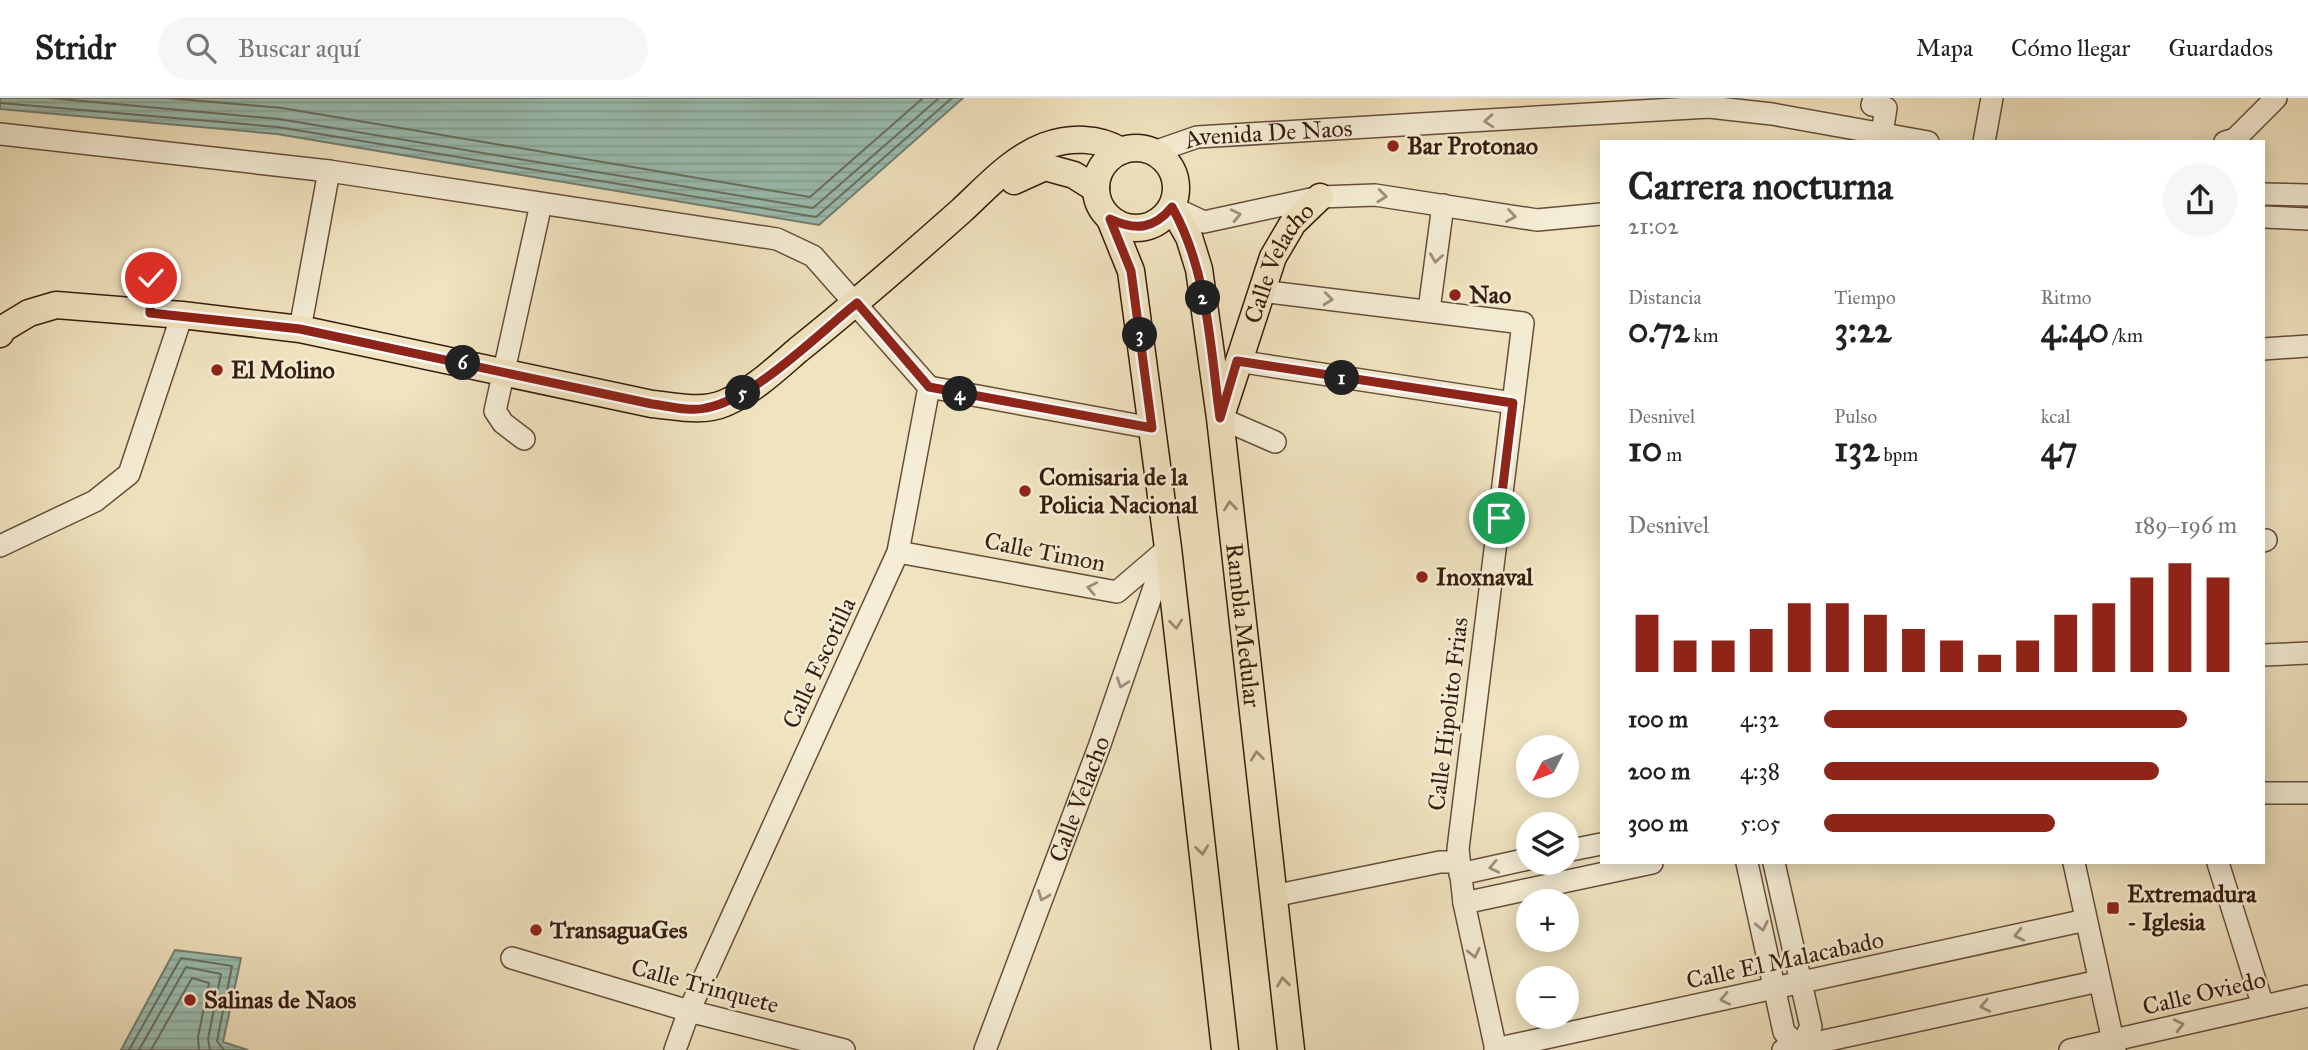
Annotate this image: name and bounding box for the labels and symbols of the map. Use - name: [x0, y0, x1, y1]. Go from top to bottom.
- street label: Avenida De Naos: [1179, 113, 1353, 156]
- one-way arrow: [1483, 113, 1494, 128]
- place label: Bar Protonao: [1407, 131, 1538, 161]
- marker: Bar Protonao: [1385, 138, 1401, 154]
- one-way arrow: [1376, 189, 1388, 204]
- street label: Calle Velacho: [1237, 196, 1320, 327]
- one-way arrow: [1505, 208, 1517, 223]
- one-way arrow: [1230, 209, 1242, 224]
- pin: [121, 248, 181, 308]
- one-way arrow: [1429, 252, 1444, 263]
- pin: 2: [1186, 280, 1220, 316]
- place label: Nao: [1469, 280, 1511, 310]
- marker: Nao: [1447, 287, 1463, 303]
- one-way arrow: [1323, 291, 1334, 306]
- pin: 3: [1122, 317, 1158, 352]
- pin: 6: [446, 345, 480, 380]
- place label: El Molino: [231, 355, 335, 385]
- pin: 1: [1324, 360, 1360, 396]
- marker: El Molino: [209, 362, 225, 378]
- pin: 5: [726, 376, 760, 410]
- pin: 4: [942, 376, 978, 412]
- place label: Comisaria de la Policia Nacional: [1039, 462, 1198, 520]
- marker: Comisaria de la Policia Nacional: [1017, 483, 1033, 499]
- pin: [1469, 488, 1529, 548]
- one-way arrow: [1223, 500, 1238, 511]
- street label: Calle Timon: [982, 526, 1108, 578]
- street label: Rambla Medular: [1219, 541, 1267, 709]
- place label: Inoxnaval: [1436, 562, 1534, 592]
- marker: Inoxnaval: [1414, 569, 1430, 585]
- one-way arrow: [1086, 581, 1098, 596]
- street label: Calle Escotilla: [776, 592, 863, 733]
- street label: Calle Hipolito Frias: [1421, 616, 1475, 812]
- one-way arrow: [1168, 619, 1183, 630]
- one-way arrow: [1116, 676, 1130, 688]
- street label: Calle Velacho: [1042, 732, 1117, 866]
- north arrow: [1516, 735, 1578, 798]
- one-way arrow: [1249, 750, 1264, 762]
- one-way arrow: [1194, 844, 1209, 856]
- one-way arrow: [1488, 858, 1500, 873]
- place label: Extremadura - Iglesia: [2127, 879, 2257, 937]
- one-way arrow: [1038, 889, 1052, 901]
- marker: Extremadura - Iglesia: [2105, 900, 2121, 916]
- place label: TransaguaGes: [549, 915, 688, 945]
- one-way arrow: [1754, 920, 1769, 932]
- marker: TransaguaGes: [528, 922, 544, 938]
- street label: Calle El Malacabado: [1683, 924, 1887, 996]
- one-way arrow: [2013, 927, 2025, 942]
- one-way arrow: [1466, 947, 1481, 959]
- street label: Calle Trinquete: [628, 952, 782, 1020]
- street label: Calle Oviedo: [2140, 964, 2268, 1022]
- one-way arrow: [1276, 976, 1291, 988]
- place label: Salinas de Naos: [204, 985, 357, 1015]
- one-way arrow: [1719, 991, 1731, 1005]
- marker: Salinas de Naos: [182, 992, 198, 1008]
- one-way arrow: [1979, 998, 1991, 1013]
- one-way arrow: [2173, 1019, 2185, 1034]

